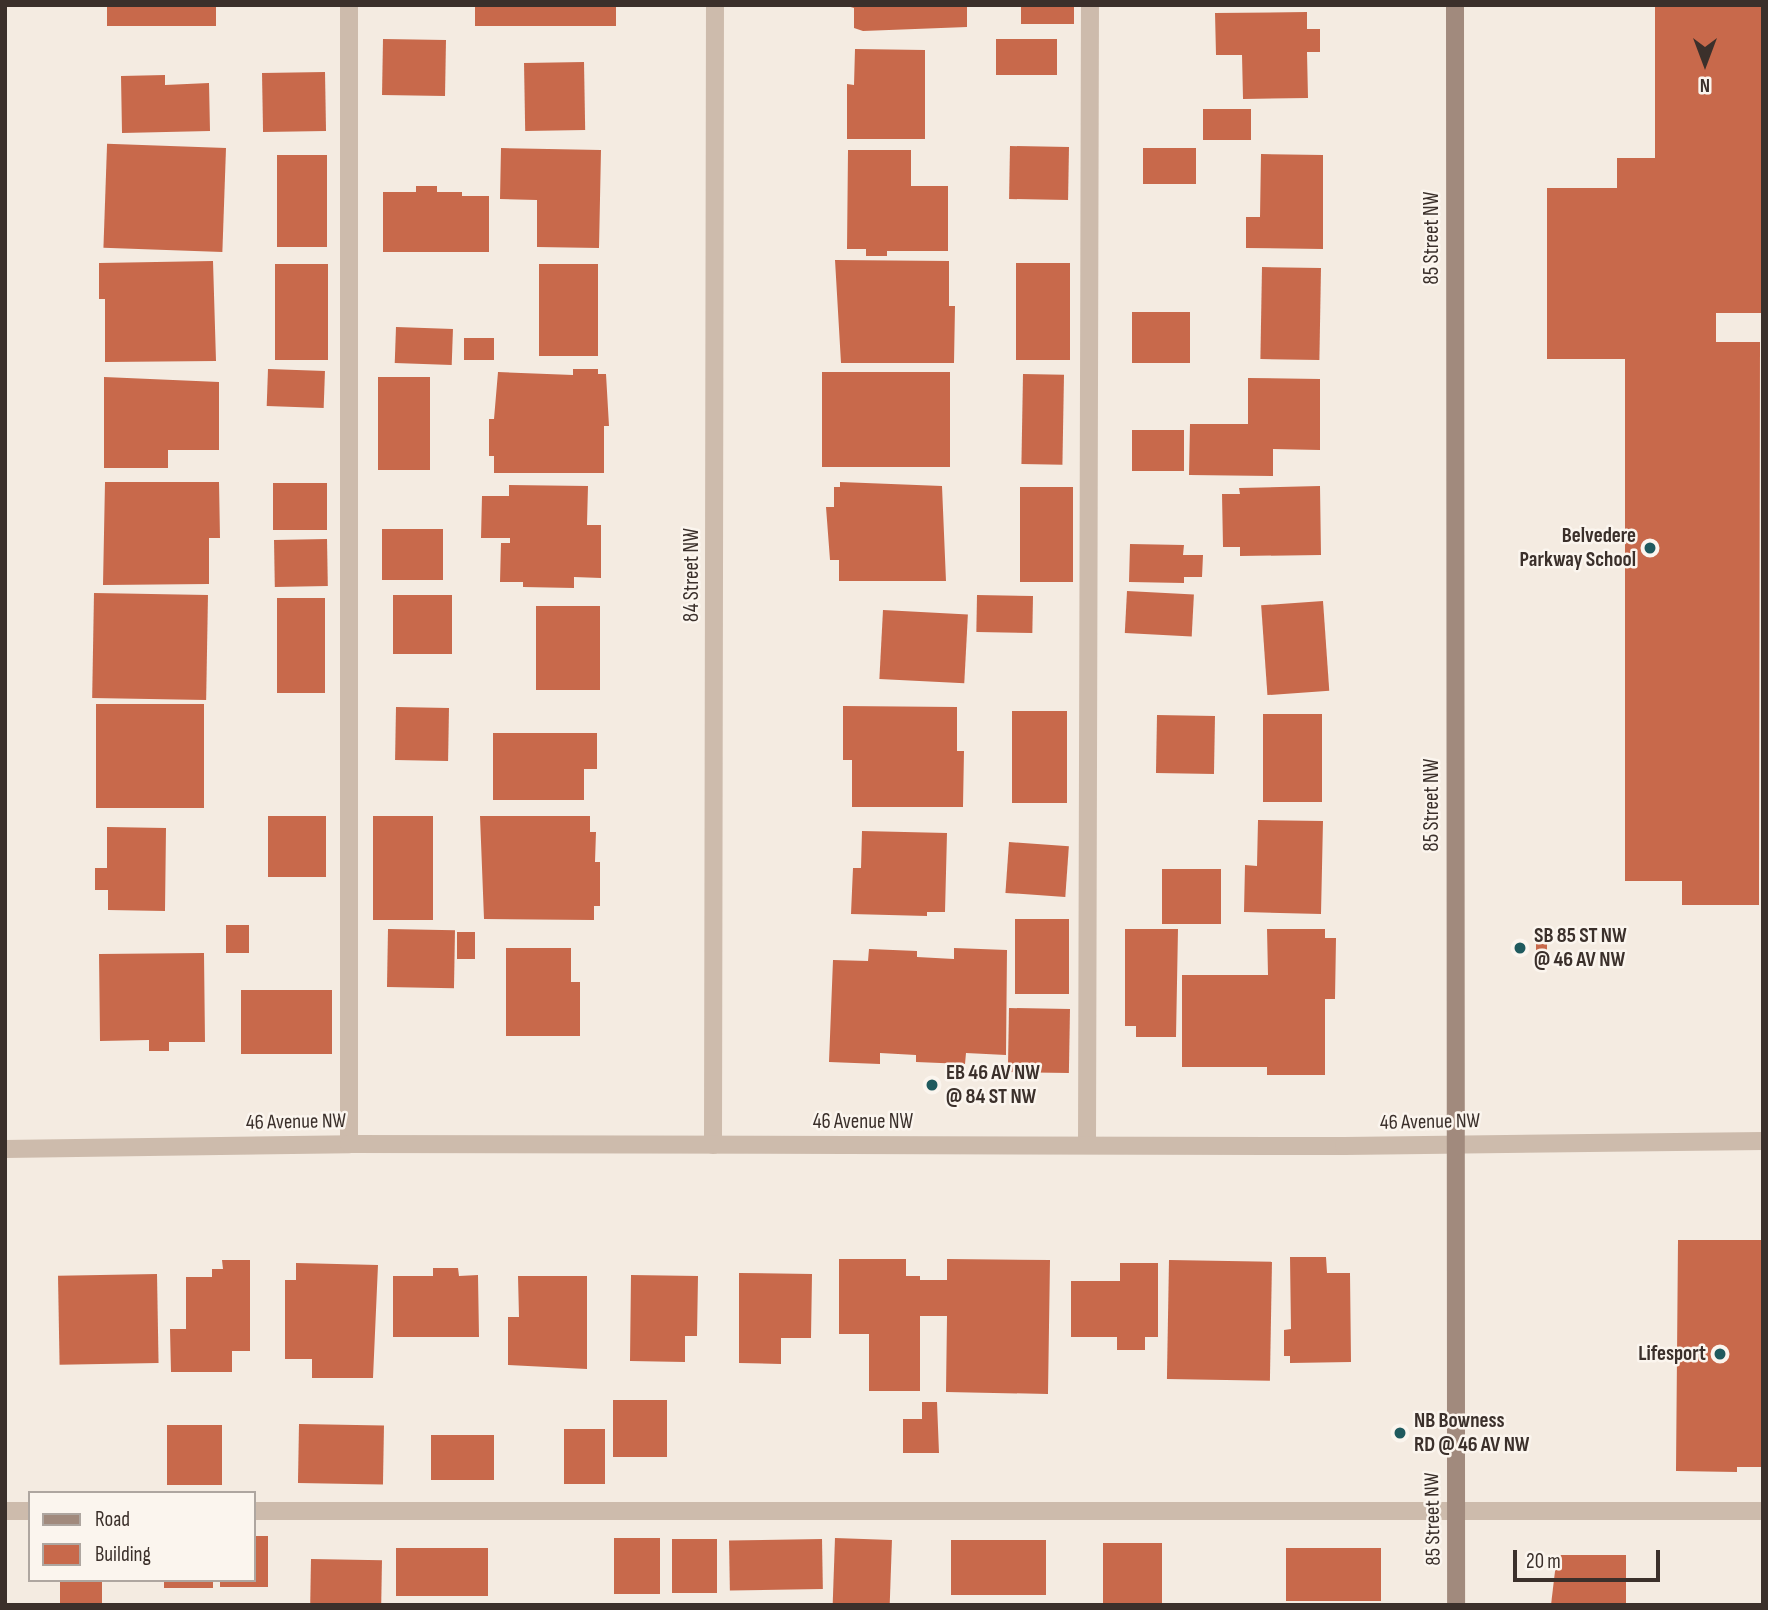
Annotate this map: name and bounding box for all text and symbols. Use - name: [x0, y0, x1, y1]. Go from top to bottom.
- north arrow: [1670, 28, 1740, 98]
- text: N: [1700, 73, 1710, 96]
- street label: 85 Street NW: [1419, 192, 1445, 284]
- place label: Belvedere Parkway School: [1520, 523, 1636, 573]
- street label: 84 Street NW: [679, 528, 705, 622]
- marker: Belvedere Parkway School: [1642, 540, 1658, 556]
- street label: 85 Street NW: [1419, 759, 1445, 851]
- place label: SB 85 ST NW @ 46 AV NW: [1534, 923, 1627, 973]
- marker: SB 85 ST NW @ 46 AV NW: [1512, 940, 1528, 956]
- place label: EB 46 AV NW @ 84 ST NW: [946, 1060, 1040, 1110]
- marker: EB 46 AV NW @ 84 ST NW: [924, 1077, 940, 1093]
- street label: 46 Avenue NW: [246, 1109, 346, 1135]
- street label: 46 Avenue NW: [813, 1109, 913, 1135]
- street label: 46 Avenue NW: [1380, 1109, 1480, 1135]
- place label: Lifesport: [1638, 1341, 1706, 1367]
- marker: Lifesport: [1712, 1346, 1728, 1362]
- place label: NB Bowness RD @ 46 AV NW: [1414, 1408, 1530, 1458]
- marker: NB Bowness RD @ 46 AV NW: [1392, 1425, 1408, 1441]
- street label: 85 Street NW: [1420, 1472, 1446, 1566]
- legend: [28, 1491, 256, 1582]
- text: Road: [95, 1507, 130, 1532]
- scale bar: [1516, 1536, 1663, 1580]
- text: Building: [95, 1542, 151, 1567]
- text: 20 m: [1526, 1549, 1561, 1574]

